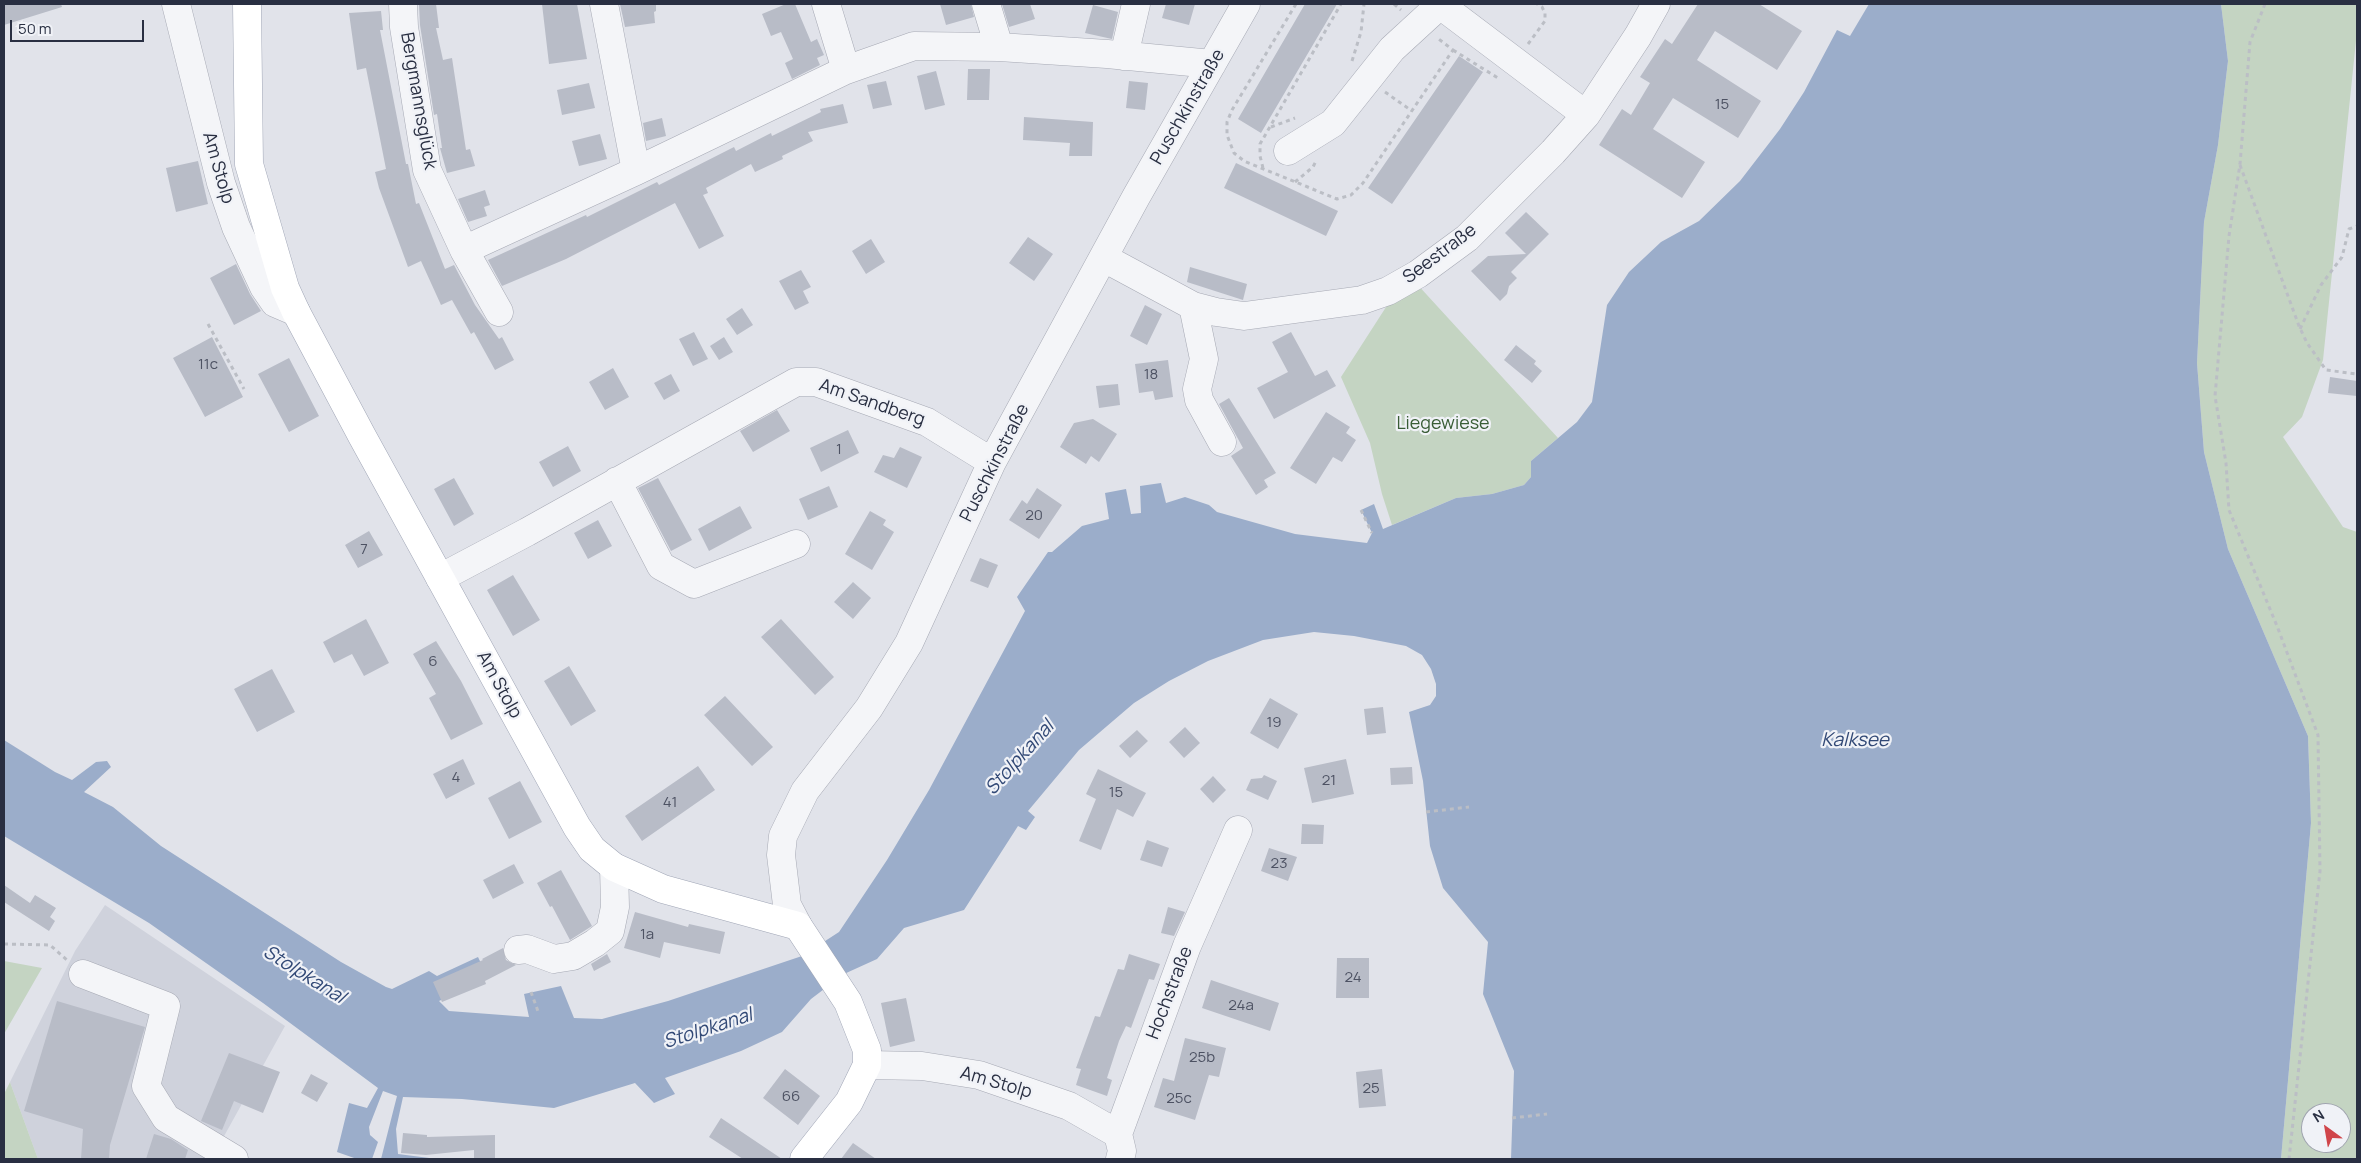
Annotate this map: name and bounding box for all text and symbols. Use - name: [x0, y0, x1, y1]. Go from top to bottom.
- scale bar: [12, 10, 146, 42]
- text: 50 m: [18, 18, 52, 39]
- street label: Bergmannsglück: [395, 31, 441, 171]
- street label: Puschkinstraße: [1146, 45, 1230, 169]
- house number: 15: [1715, 96, 1729, 114]
- street label: Am Stolp: [197, 130, 239, 206]
- street label: Seestraße: [1399, 219, 1481, 289]
- house number: 11c: [198, 356, 218, 374]
- house number: 18: [1144, 366, 1158, 384]
- street label: Am Sandberg: [816, 375, 928, 431]
- street label: Puschkinstraße: [956, 400, 1034, 526]
- park label: Liegewiese: [1396, 413, 1490, 435]
- house number: 1: [836, 441, 842, 459]
- house number: 20: [1025, 507, 1043, 525]
- house number: 7: [360, 541, 368, 559]
- street label: Am Stolp: [472, 648, 526, 722]
- house number: 6: [428, 653, 438, 671]
- house number: 19: [1266, 714, 1282, 732]
- water label: Stolpkanal: [981, 716, 1059, 800]
- water label: Kalksee: [1821, 730, 1889, 752]
- house number: 4: [452, 769, 460, 787]
- house number: 21: [1322, 772, 1336, 790]
- house number: 15: [1109, 784, 1123, 802]
- house number: 41: [663, 794, 677, 812]
- house number: 23: [1271, 855, 1287, 873]
- house number: 1a: [640, 926, 654, 944]
- water label: Stolpkanal: [259, 941, 349, 1009]
- street label: Hochstraße: [1142, 944, 1198, 1042]
- house number: 24: [1344, 969, 1362, 987]
- house number: 24a: [1228, 997, 1254, 1015]
- water label: Stolpkanal: [661, 1004, 755, 1054]
- house number: 25b: [1189, 1049, 1215, 1067]
- street label: Am Stolp: [958, 1062, 1034, 1104]
- house number: 25: [1362, 1080, 1380, 1098]
- house number: 66: [782, 1088, 800, 1106]
- house number: 25c: [1166, 1090, 1192, 1108]
- north arrow: [2301, 1103, 2351, 1153]
- text: N: [2309, 1105, 2328, 1126]

